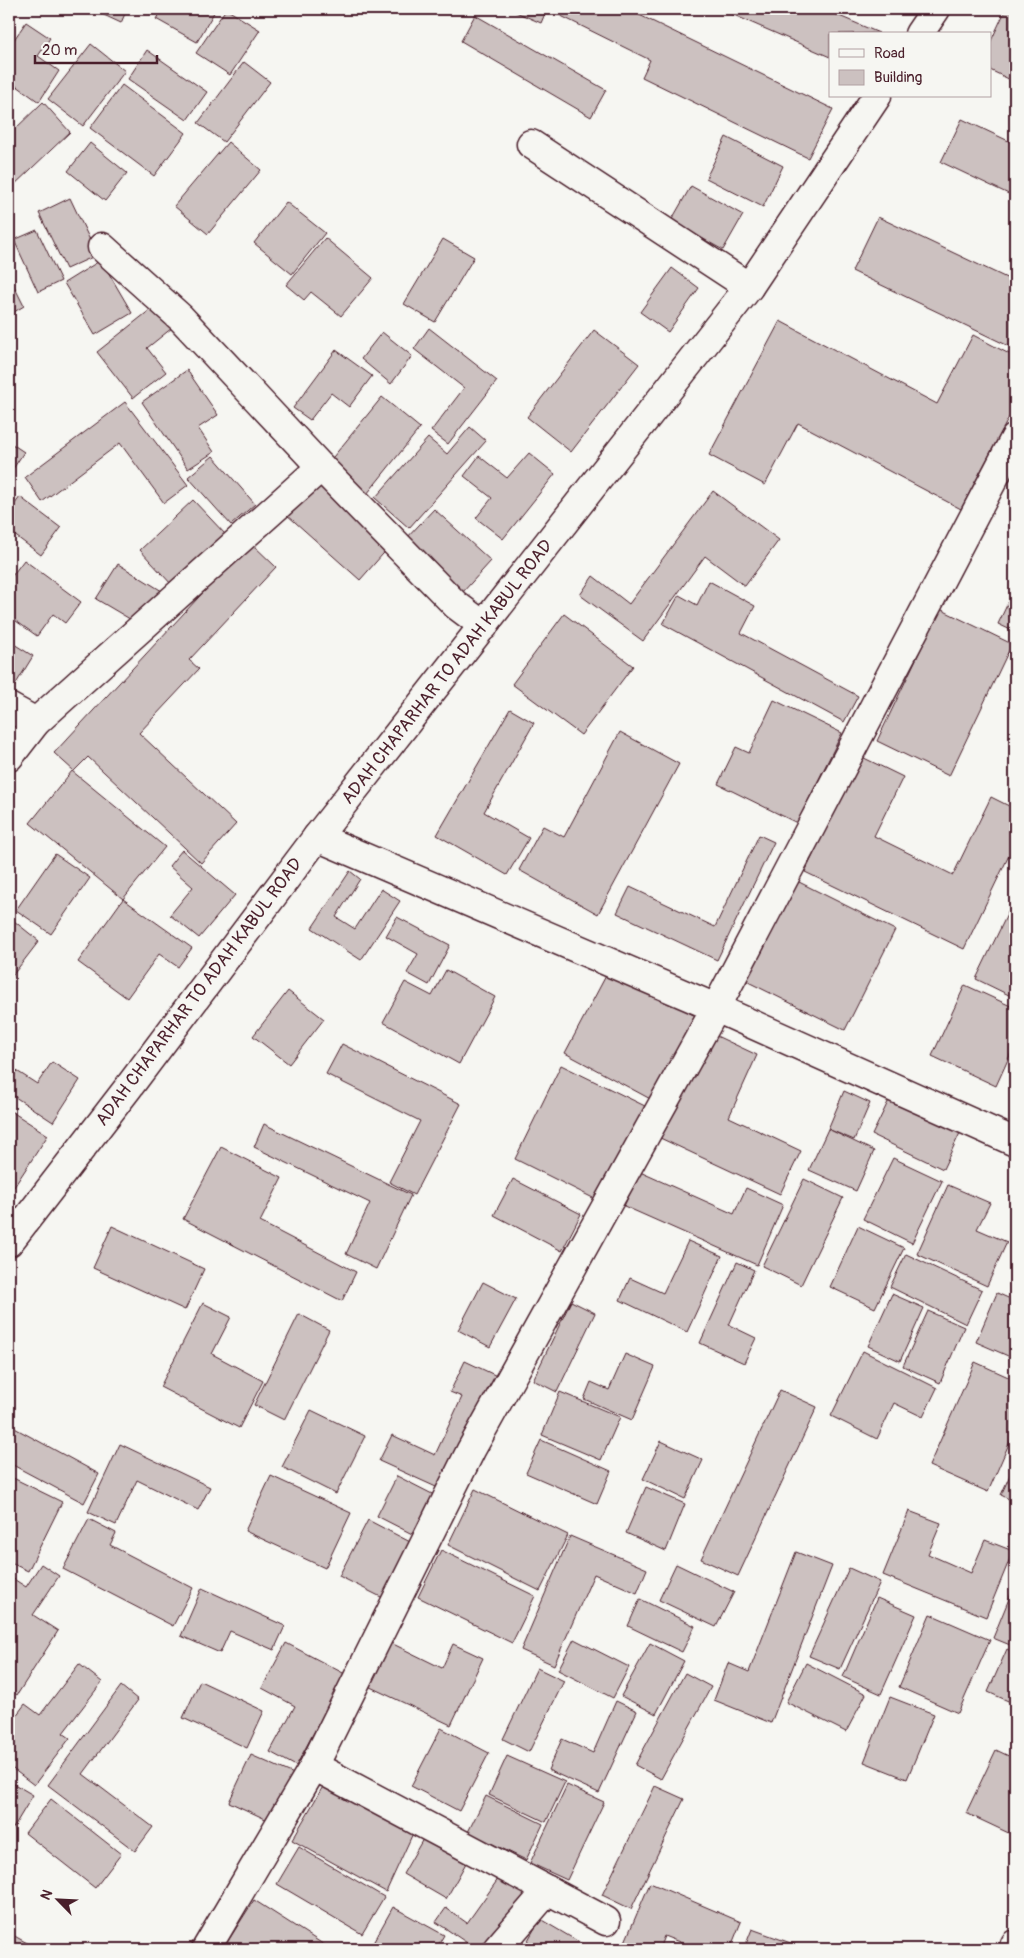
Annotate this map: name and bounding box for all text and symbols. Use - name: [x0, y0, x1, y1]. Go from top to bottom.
- scale bar: [35, 32, 158, 64]
- legend: [829, 32, 992, 98]
- text: 20 m: [42, 41, 77, 60]
- text: Road: [874, 44, 905, 63]
- text: Building: [874, 68, 922, 87]
- street label: ADAH CHAPARHAR TO ADAH KABUL ROAD: [336, 535, 558, 809]
- street label: ADAH CHAPARHAR TO ADAH KABUL ROAD: [91, 853, 307, 1131]
- north arrow: [32, 1876, 82, 1926]
- text: N: [37, 1887, 56, 1903]

